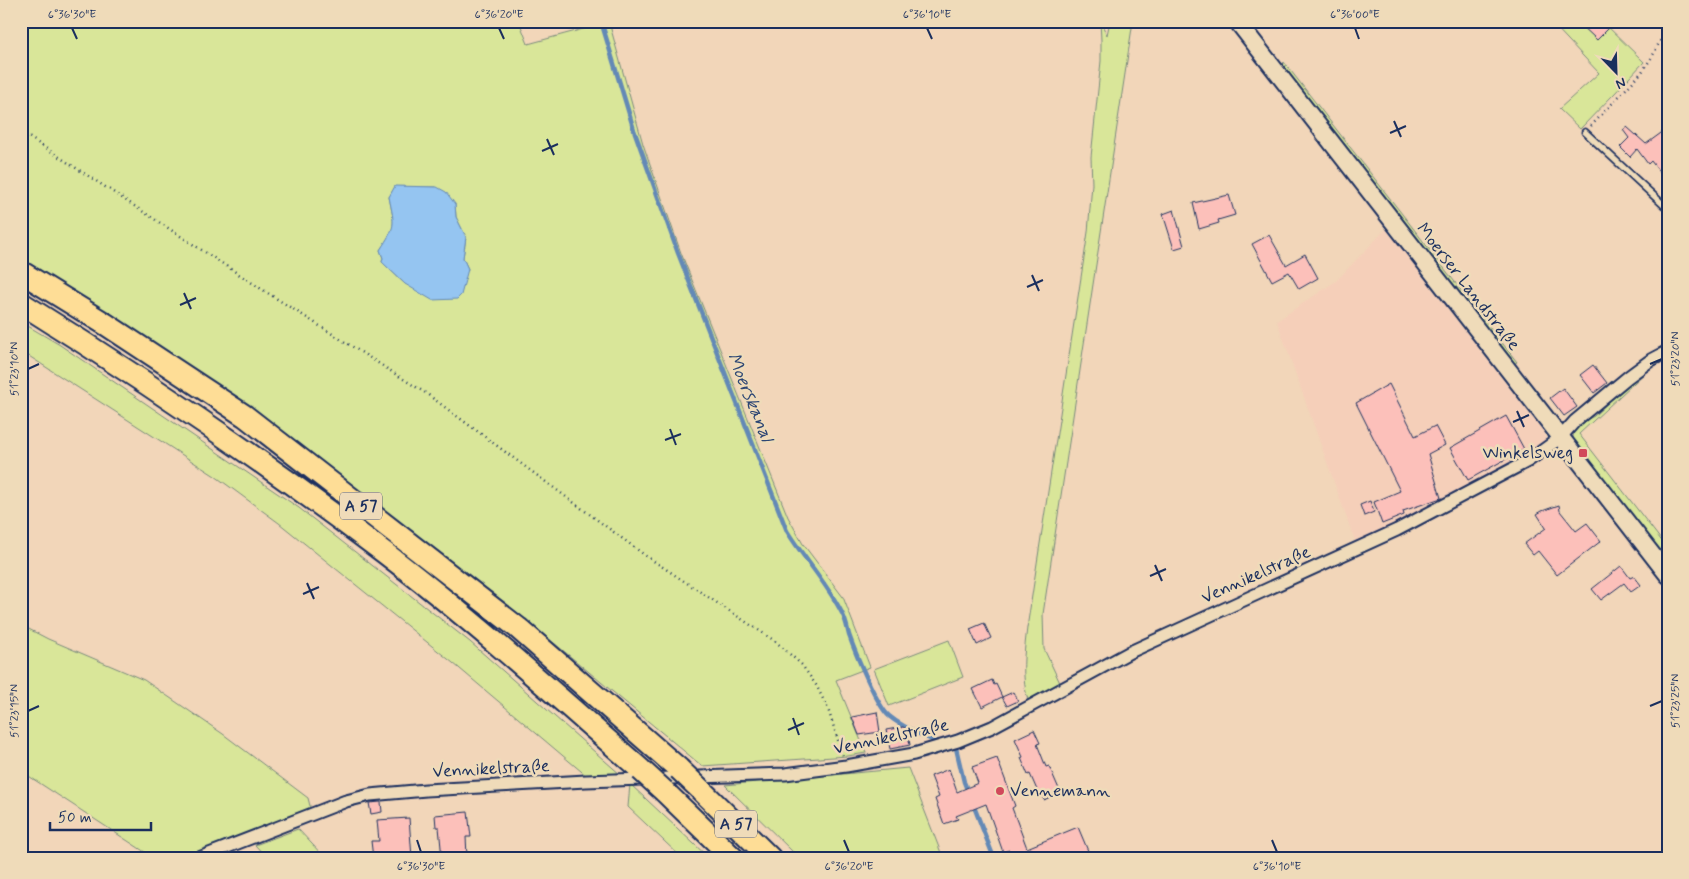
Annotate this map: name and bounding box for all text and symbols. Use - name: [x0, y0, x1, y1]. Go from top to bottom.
- text: 6°36'30"E: [48, 7, 96, 23]
- text: 6°36'20"E: [475, 7, 523, 23]
- text: 6°36'10"E: [903, 7, 951, 23]
- text: 6°36'00"E: [1330, 7, 1380, 23]
- north arrow: [1592, 48, 1642, 98]
- text: N: [1613, 73, 1628, 93]
- street label: Moerser Landstraße: [1411, 218, 1526, 356]
- text: 51°23'20"N: [1668, 331, 1684, 387]
- text: 51°23'10"N: [7, 342, 23, 396]
- water label: Moerskanal: [721, 349, 780, 448]
- place label: Winkelsweg: [1482, 441, 1573, 465]
- marker: Winkelsweg: [1577, 447, 1589, 459]
- road number: A 57: [340, 492, 382, 520]
- street label: Vennikelstraße: [1198, 540, 1315, 610]
- text: 51°23'25"N: [1668, 674, 1684, 728]
- text: 51°23'15"N: [7, 684, 23, 738]
- street label: Vennikelstraße: [831, 713, 951, 761]
- street label: Vennikelstraße: [432, 754, 550, 784]
- place label: Vennemann: [1010, 779, 1110, 803]
- marker: Vennemann: [994, 785, 1006, 797]
- scale bar: [50, 799, 151, 831]
- text: 50 m: [58, 808, 92, 828]
- road number: A 57: [715, 811, 757, 838]
- text: 6°36'30"E: [397, 859, 445, 875]
- text: 6°36'20"E: [825, 859, 873, 875]
- text: 6°36'10"E: [1253, 859, 1301, 875]

